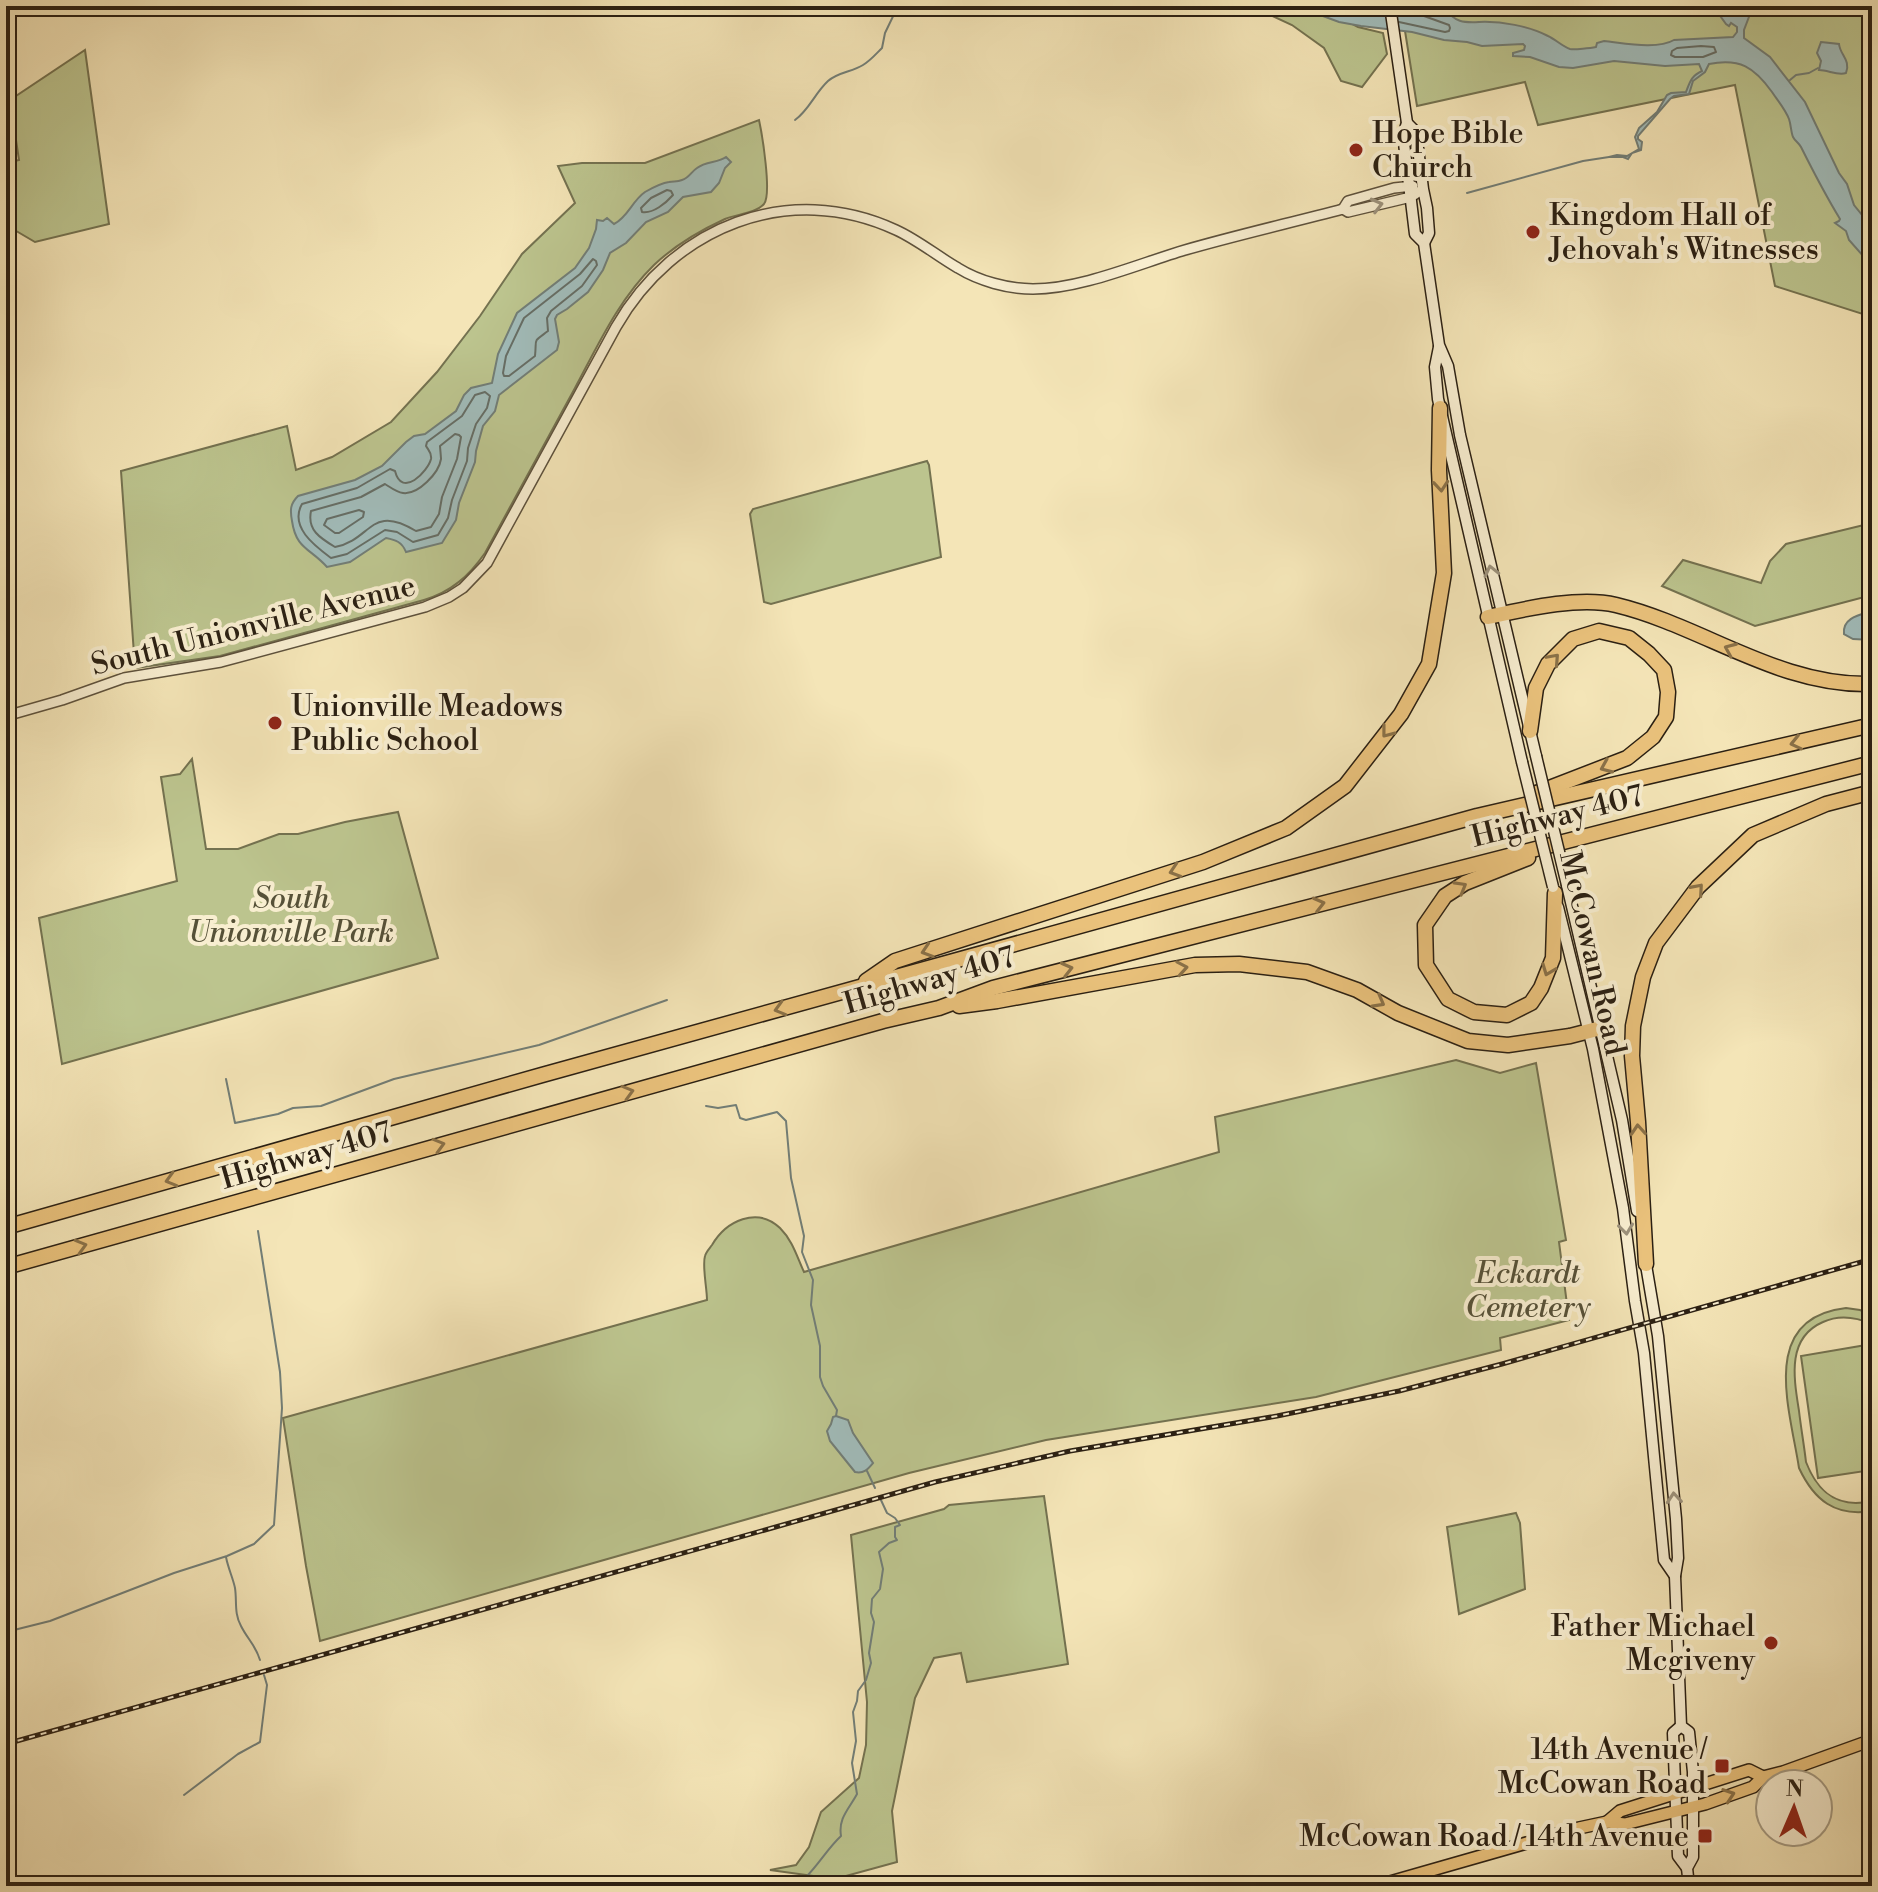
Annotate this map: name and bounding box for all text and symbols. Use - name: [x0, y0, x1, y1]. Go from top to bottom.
- place label: Hope Bible Church: [1372, 115, 1524, 187]
- marker: Hope Bible Church: [1347, 141, 1365, 159]
- one-way arrow: [1369, 197, 1383, 214]
- place label: Kingdom Hall of Jehovah's Witnesses: [1548, 197, 1819, 269]
- marker: Kingdom Hall of Jehovah's Witnesses: [1524, 223, 1542, 241]
- one-way arrow: [1432, 480, 1449, 493]
- one-way arrow: [1483, 565, 1500, 579]
- street label: South Unionville Avenue: [87, 567, 419, 685]
- one-way arrow: [1724, 643, 1738, 659]
- one-way arrow: [1545, 654, 1559, 668]
- place label: Unionville Meadows Public School: [291, 688, 563, 760]
- marker: Unionville Meadows Public School: [266, 714, 284, 732]
- one-way arrow: [1382, 723, 1397, 737]
- one-way arrow: [1790, 734, 1803, 751]
- one-way arrow: [1600, 757, 1614, 773]
- street label: Highway 407: [1467, 777, 1647, 857]
- street label: McCowan Road: [1550, 847, 1634, 1059]
- one-way arrow: [1168, 862, 1182, 878]
- park label: South Unionville Park: [188, 880, 394, 952]
- one-way arrow: [1452, 881, 1466, 897]
- one-way arrow: [1688, 883, 1703, 898]
- one-way arrow: [1311, 896, 1325, 913]
- street label: Highway 407: [839, 938, 1019, 1024]
- one-way arrow: [921, 941, 935, 957]
- one-way arrow: [1175, 960, 1188, 977]
- one-way arrow: [1059, 961, 1073, 978]
- one-way arrow: [1541, 962, 1558, 976]
- one-way arrow: [1370, 992, 1384, 1008]
- one-way arrow: [774, 1000, 788, 1017]
- one-way arrow: [621, 1085, 635, 1102]
- street label: Highway 407: [216, 1113, 396, 1199]
- one-way arrow: [1630, 1124, 1647, 1136]
- one-way arrow: [432, 1137, 446, 1154]
- one-way arrow: [164, 1171, 178, 1188]
- one-way arrow: [1617, 1222, 1634, 1235]
- one-way arrow: [74, 1238, 88, 1255]
- park label: Eckardt Cemetery: [1465, 1255, 1592, 1327]
- one-way arrow: [1666, 1491, 1683, 1504]
- place label: Father Michael Mcgiveny: [1550, 1608, 1755, 1680]
- marker: Father Michael Mcgiveny: [1762, 1634, 1780, 1652]
- place label: 14th Avenue / McCowan Road: [1498, 1731, 1708, 1803]
- marker: 14th Avenue / McCowan Road: [1713, 1757, 1731, 1775]
- north arrow: [1754, 1768, 1834, 1848]
- text: N: [1785, 1776, 1804, 1803]
- one-way arrow: [1722, 1789, 1736, 1805]
- place label: McCowan Road / 14th Avenue: [1299, 1818, 1689, 1856]
- marker: McCowan Road / 14th Avenue: [1696, 1827, 1714, 1845]

